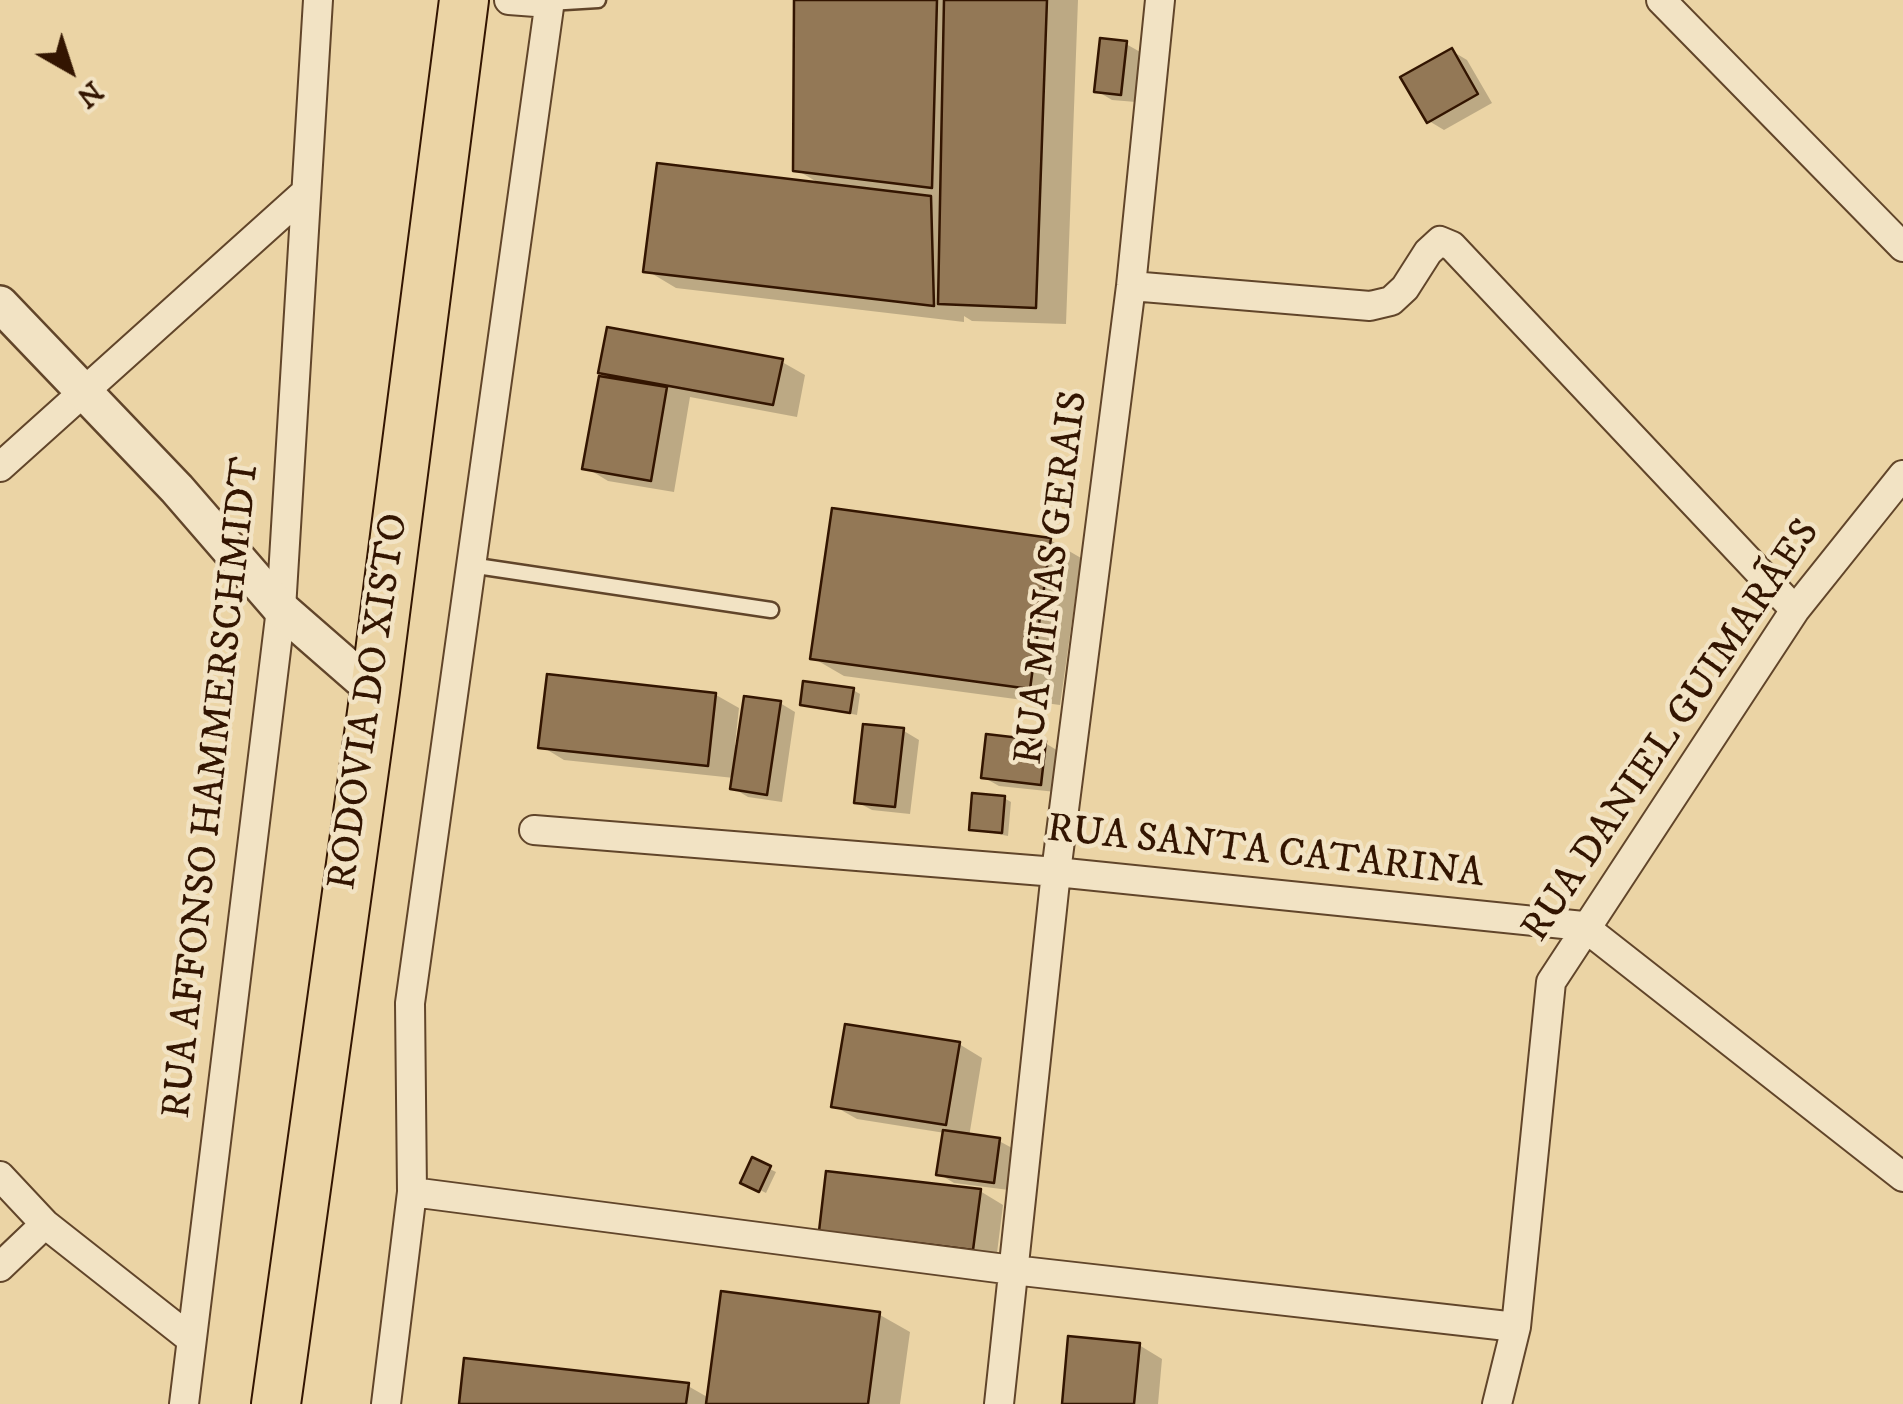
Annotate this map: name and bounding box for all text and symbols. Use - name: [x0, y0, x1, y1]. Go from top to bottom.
- north arrow: [20, 20, 120, 120]
- text: N: [69, 73, 109, 115]
- street label: RUA MINAS GERAIS: [1007, 389, 1101, 767]
- street label: RUA AFFONSO HAMMERSCHMIDT: [155, 455, 273, 1121]
- street label: RODOVIA DO XISTO: [321, 511, 421, 893]
- street label: RUA DANIEL GUIMARÃES: [1514, 512, 1832, 952]
- street label: RUA SANTA CATARINA: [1044, 807, 1486, 901]

